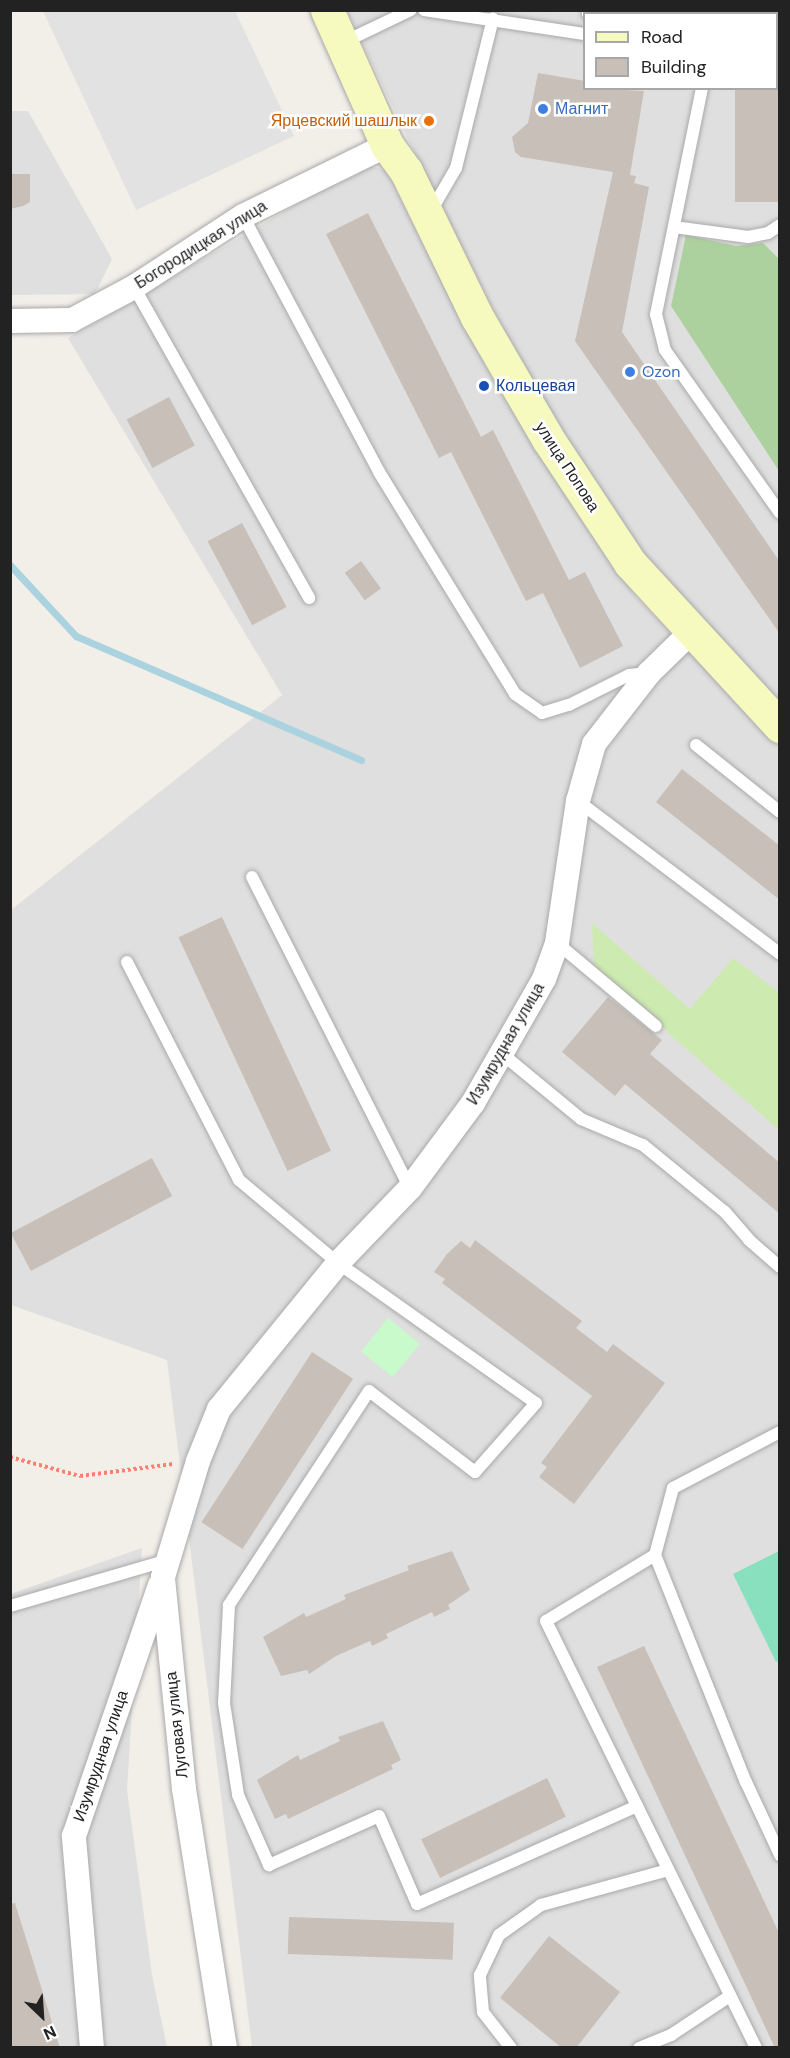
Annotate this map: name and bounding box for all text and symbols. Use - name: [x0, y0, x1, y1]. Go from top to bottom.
- legend: [583, 12, 778, 90]
- text: Road: [641, 25, 683, 49]
- text: Building: [641, 55, 706, 79]
- place label: Магнит: [555, 99, 608, 119]
- marker: Магнит: [536, 102, 550, 116]
- place label: Ярцевский шашлык: [271, 111, 417, 131]
- marker: Ярцевский шашлык: [422, 114, 436, 128]
- street label: Богородицкая улица: [132, 197, 270, 293]
- place label: Ozon: [642, 362, 680, 382]
- marker: Ozon: [623, 365, 637, 379]
- place label: Кольцевая: [496, 376, 575, 396]
- marker: Кольцевая: [477, 379, 491, 393]
- street label: улица Попова: [531, 418, 603, 516]
- street label: Изумрудная улица: [463, 980, 549, 1108]
- street label: Луговая улица: [162, 1671, 192, 1779]
- street label: Изумрудная улица: [70, 1688, 132, 1824]
- north arrow: [12, 1986, 72, 2046]
- text: N: [40, 2021, 60, 2045]

